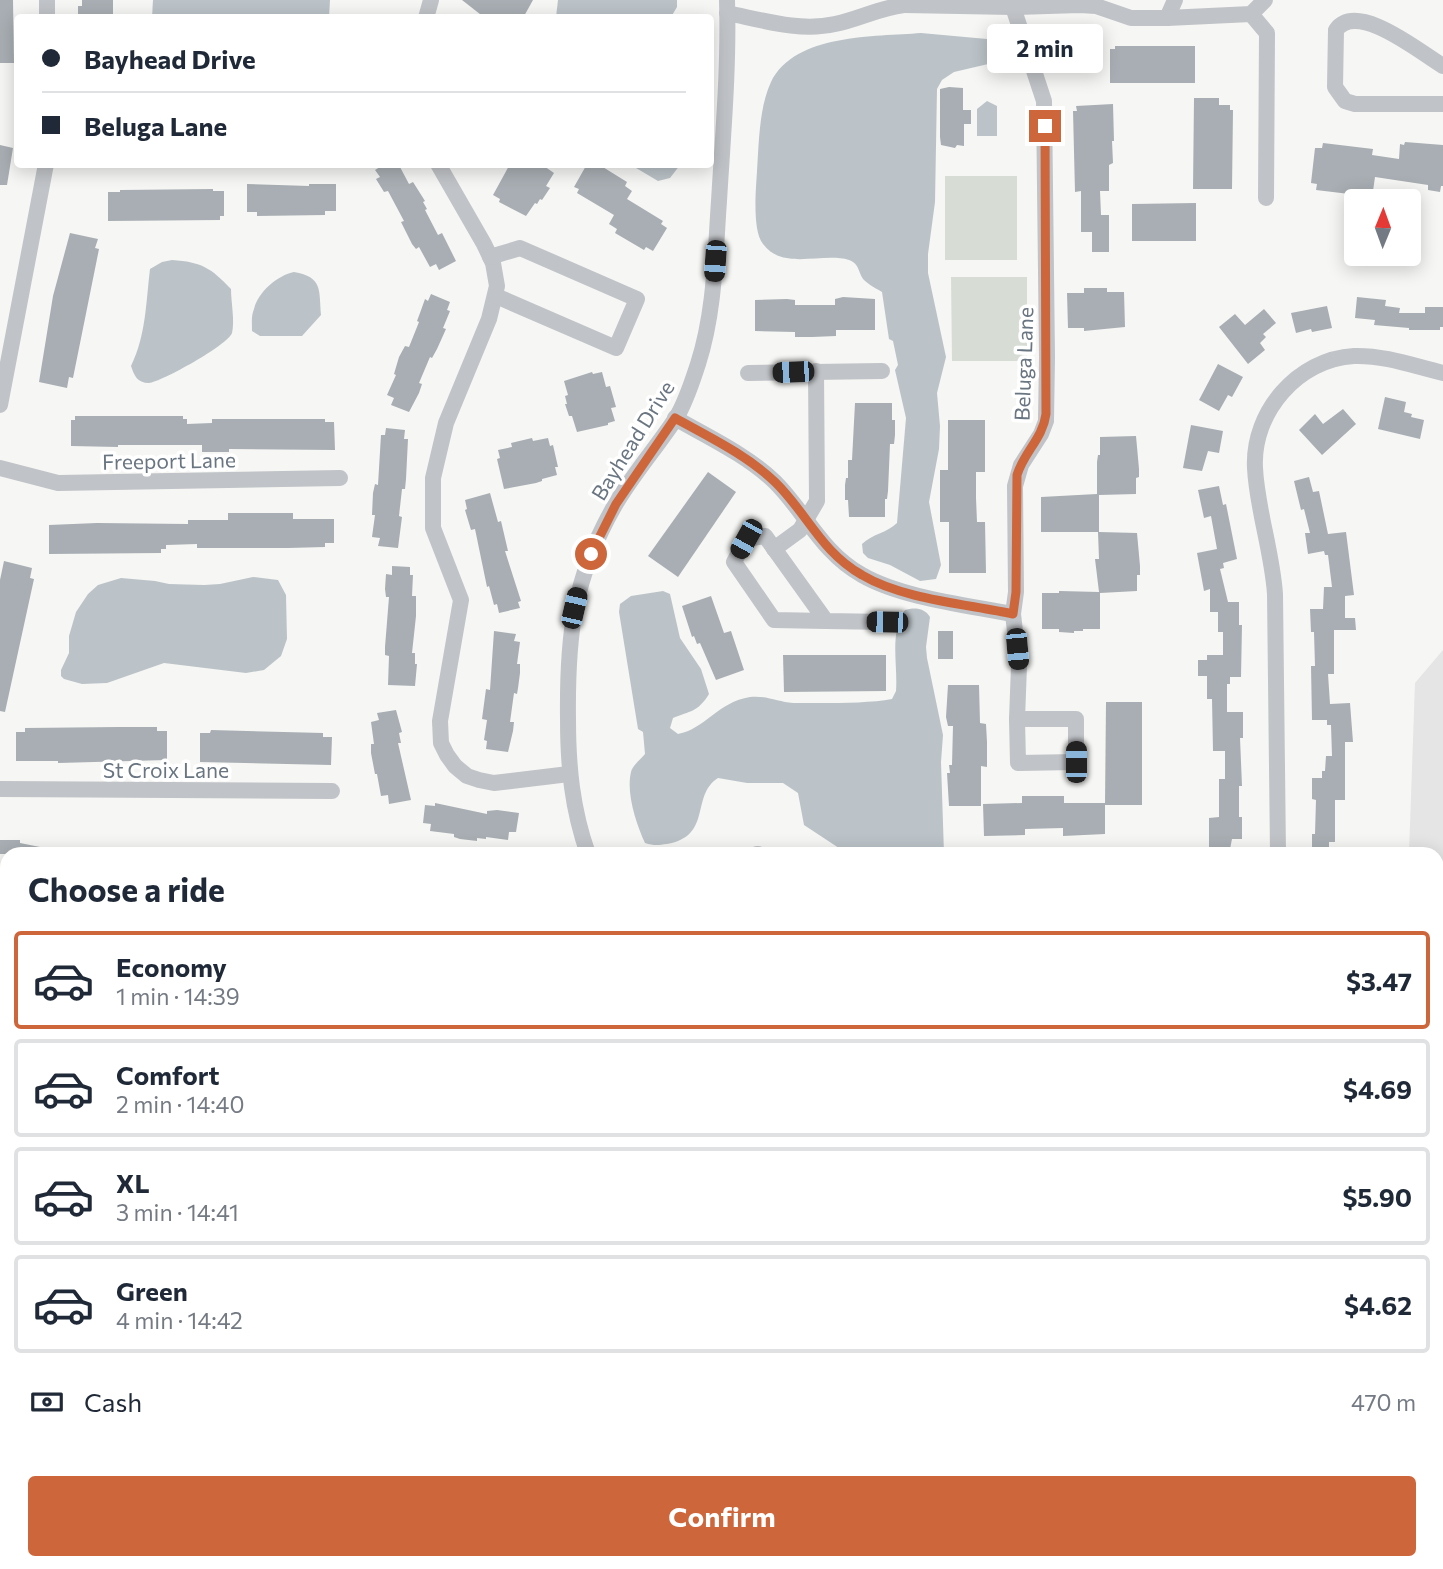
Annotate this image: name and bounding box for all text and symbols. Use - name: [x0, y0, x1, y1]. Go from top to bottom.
- callout: 2 min: [987, 24, 1103, 74]
- text: 2 min: [1016, 34, 1074, 62]
- text: Bayhead Drive: [84, 43, 256, 74]
- text: Beluga Lane: [84, 110, 227, 141]
- route end: [1029, 110, 1061, 142]
- north arrow: [1344, 189, 1421, 266]
- map controls: [1344, 189, 1421, 266]
- car: [704, 239, 727, 283]
- street label: Beluga Lane: [1009, 307, 1037, 421]
- car: [772, 361, 815, 383]
- street label: Bayhead Drive: [585, 376, 679, 504]
- street label: Freeport Lane: [102, 446, 236, 474]
- car: [727, 516, 766, 562]
- route start: [575, 538, 607, 570]
- car: [560, 585, 589, 631]
- car: [866, 611, 909, 633]
- car: [1005, 627, 1030, 671]
- car: [1066, 741, 1087, 783]
- street label: St Croix Lane: [103, 757, 229, 782]
- text: Choose a ride: [28, 869, 225, 909]
- icon: car: [32, 949, 95, 1012]
- text: Economy: [116, 951, 227, 982]
- text: $3.47: [1346, 965, 1412, 996]
- text: 1 min · 14:39: [116, 982, 240, 1010]
- icon: car: [32, 1057, 95, 1120]
- text: Comfort: [116, 1059, 219, 1090]
- text: $4.69: [1343, 1073, 1412, 1104]
- text: 2 min · 14:40: [116, 1090, 244, 1118]
- icon: car: [32, 1165, 95, 1228]
- text: XL: [116, 1167, 150, 1198]
- text: $5.90: [1342, 1181, 1412, 1212]
- text: 3 min · 14:41: [116, 1198, 239, 1226]
- icon: car: [32, 1273, 95, 1336]
- text: Green: [116, 1275, 188, 1306]
- text: $4.62: [1344, 1289, 1412, 1320]
- text: 4 min · 14:42: [116, 1306, 243, 1334]
- icon: cash: [28, 1383, 66, 1421]
- text: Cash: [84, 1386, 142, 1417]
- text: 470 m: [1351, 1388, 1416, 1416]
- button: Confirm: [28, 1476, 1416, 1556]

